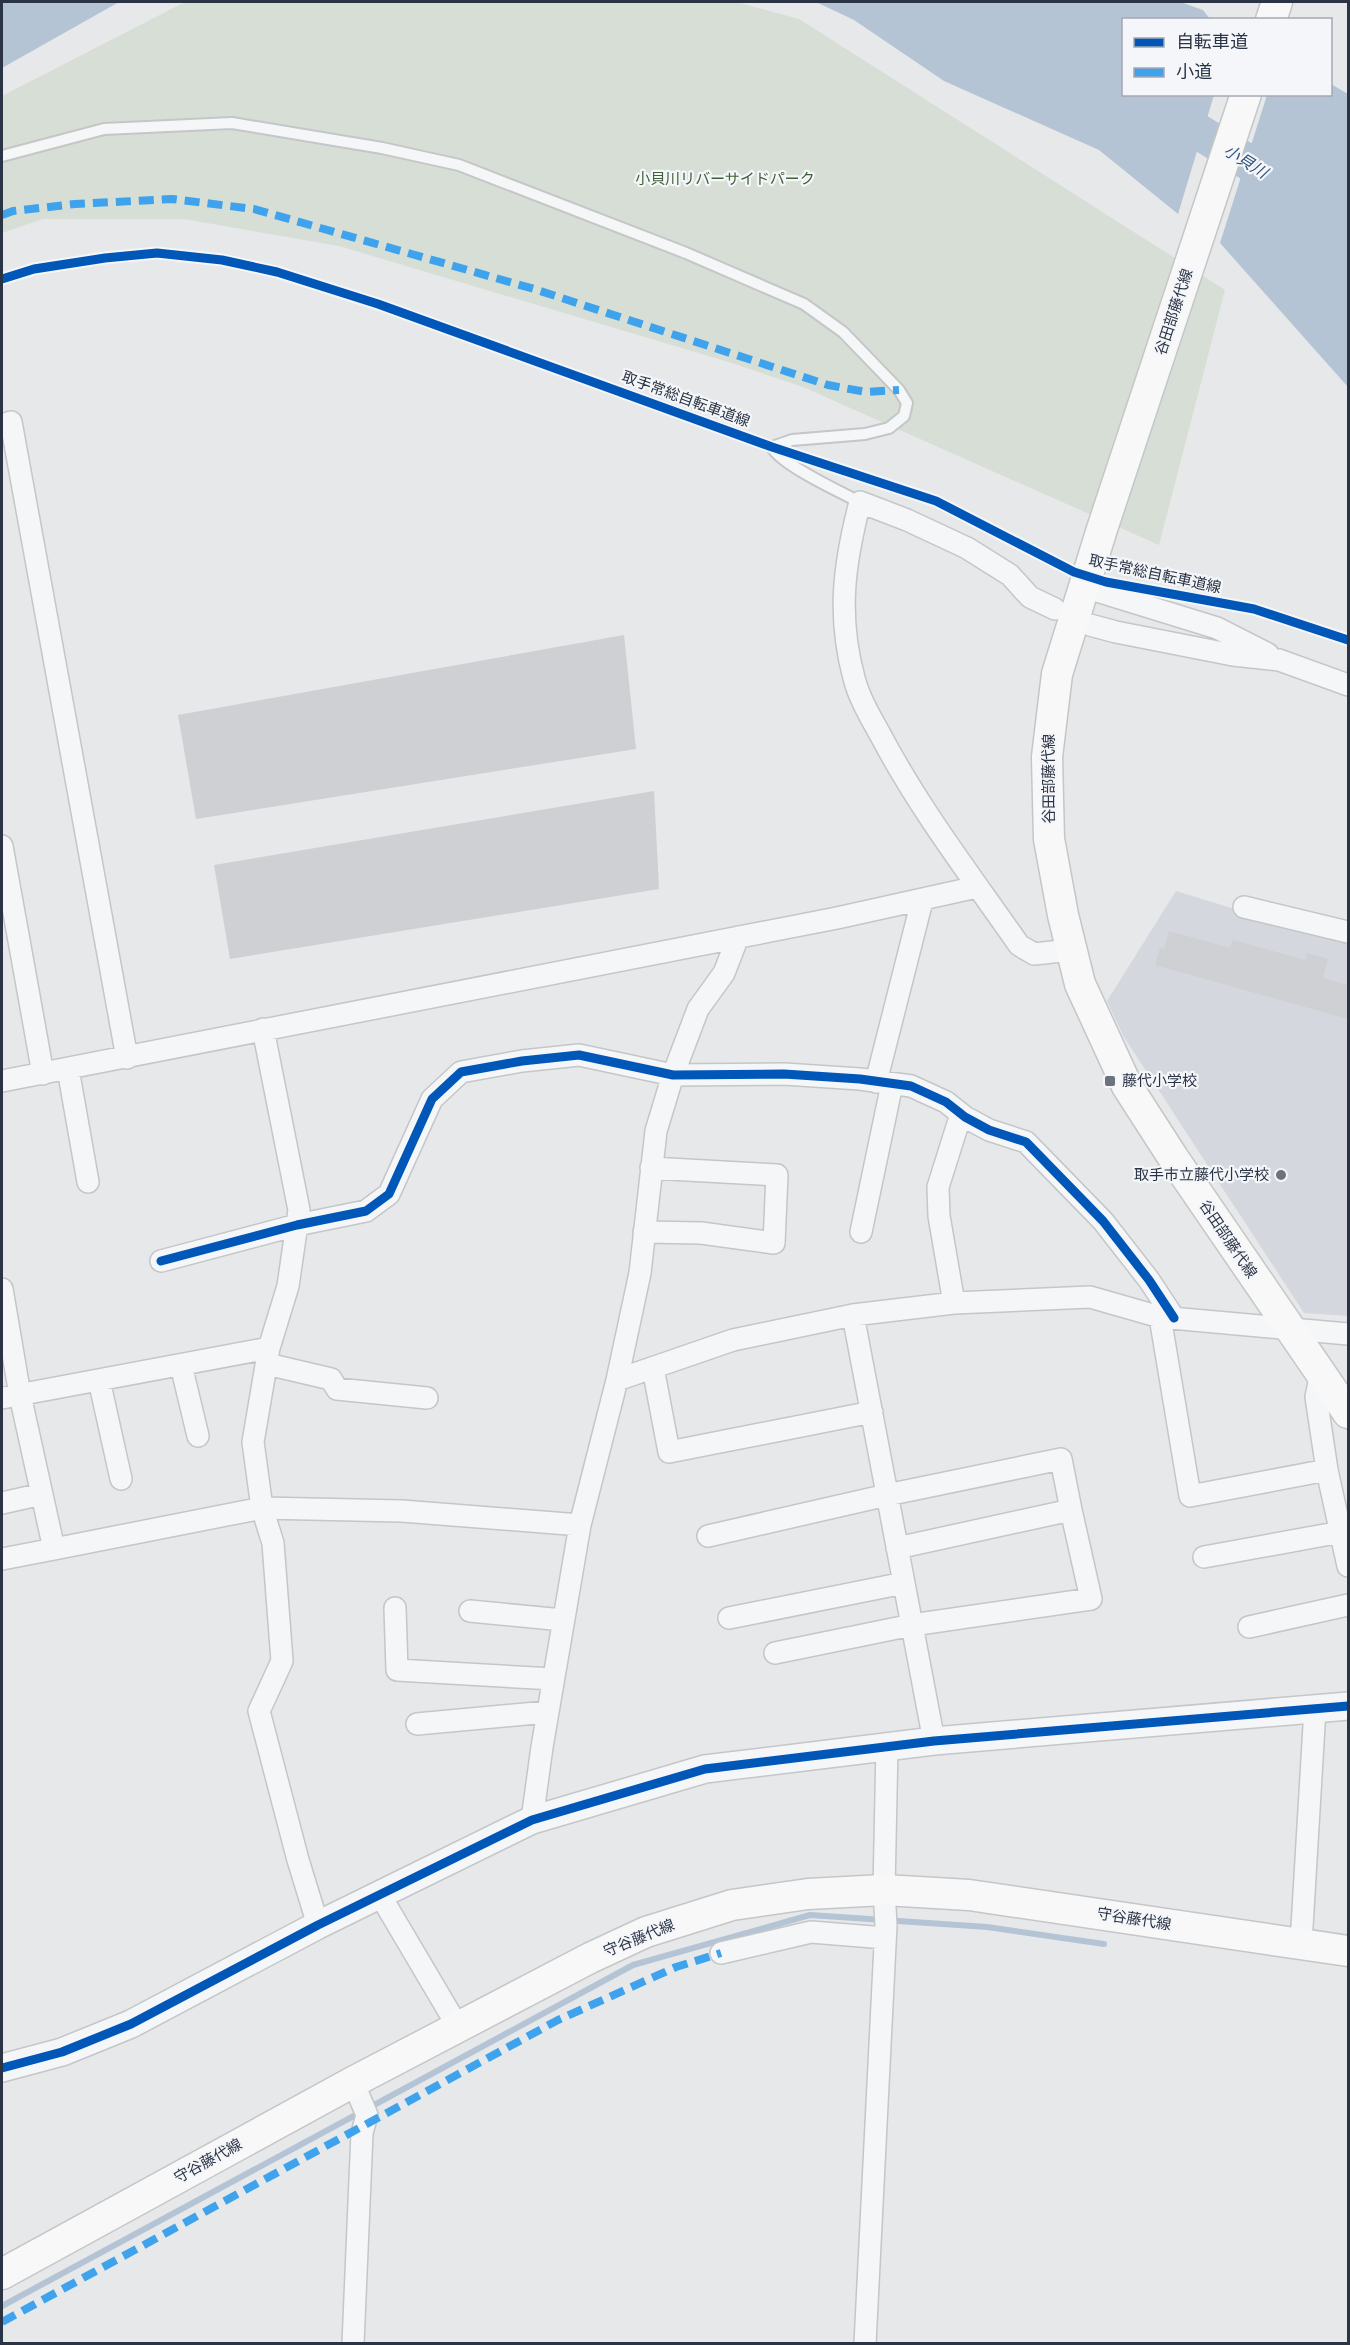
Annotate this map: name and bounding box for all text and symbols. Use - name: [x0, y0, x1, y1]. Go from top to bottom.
- legend: [1122, 18, 1332, 96]
- text: 自転車道: [1176, 31, 1248, 53]
- text: 小道: [1176, 61, 1212, 83]
- water label: 小貝川: [1220, 141, 1273, 183]
- park label: 小貝川リバーサイドパーク: [635, 170, 815, 188]
- street label: 谷田部藤代線: [1152, 266, 1196, 358]
- street label: 取手常総自転車道線: [619, 367, 753, 431]
- street label: 取手常総自転車道線: [1087, 551, 1223, 597]
- street label: 谷田部藤代線: [1040, 734, 1058, 824]
- place label: 藤代小学校: [1122, 1072, 1197, 1090]
- marker: 藤代小学校: [1103, 1074, 1117, 1088]
- place label: 取手市立藤代小学校: [1134, 1166, 1269, 1184]
- marker: 取手市立藤代小学校: [1274, 1168, 1288, 1182]
- street label: 谷田部藤代線: [1195, 1197, 1261, 1281]
- street label: 守谷藤代線: [1096, 1904, 1172, 1934]
- street label: 守谷藤代線: [601, 1916, 677, 1960]
- street label: 守谷藤代線: [171, 2135, 245, 2187]

